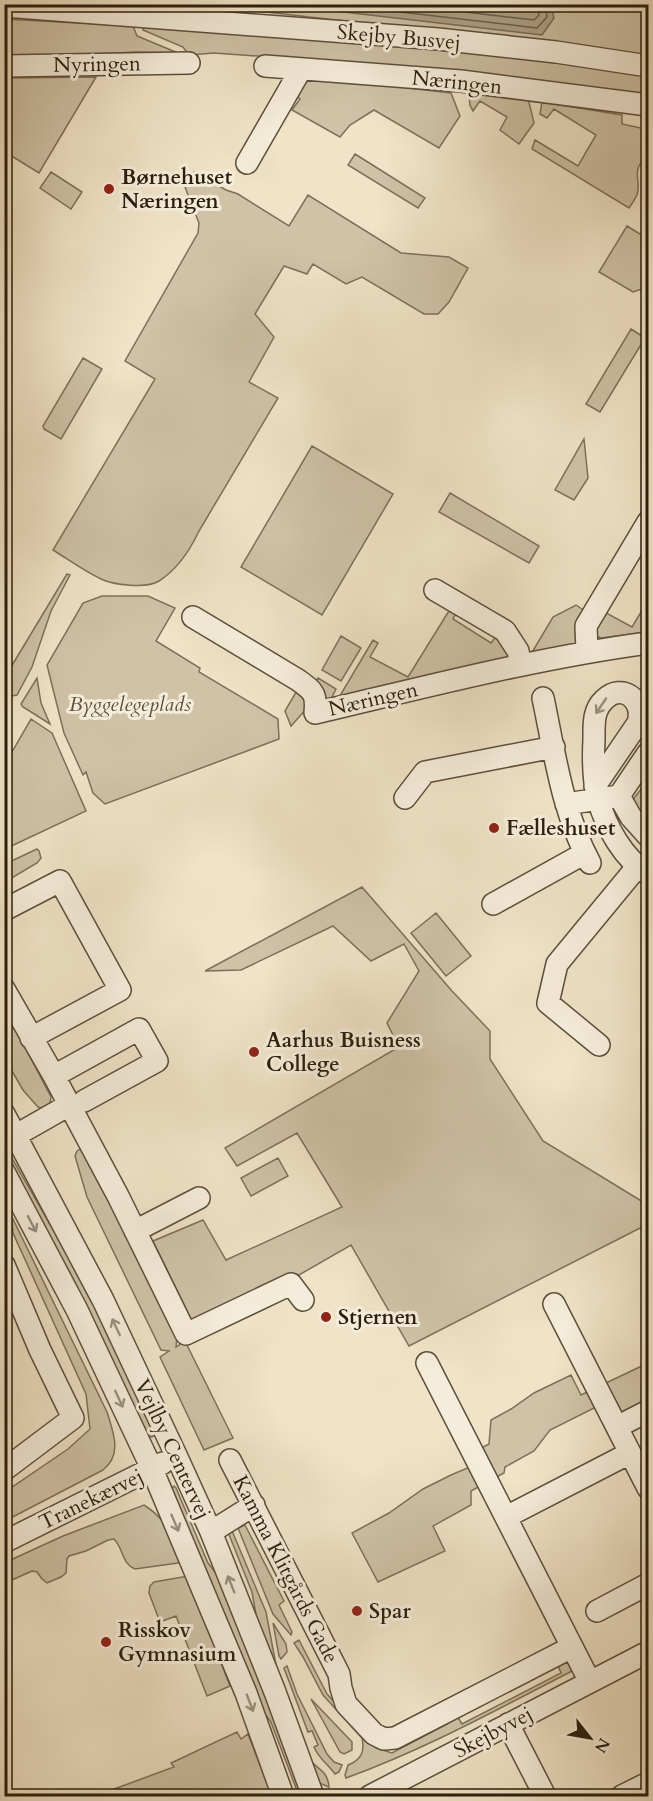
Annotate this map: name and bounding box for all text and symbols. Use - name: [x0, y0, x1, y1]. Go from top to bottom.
- street label: Skejby Busvej: [336, 18, 462, 57]
- street label: Nyringen: [53, 49, 141, 80]
- street label: Næringen: [410, 63, 504, 102]
- place label: Børnehuset Næringen: [121, 163, 233, 216]
- marker: Børnehuset Næringen: [102, 182, 116, 196]
- street label: Næringen: [326, 675, 421, 724]
- park label: Byggelegeplads: [69, 690, 191, 719]
- one-way arrow: [595, 697, 608, 714]
- place label: Fælleshuset: [506, 814, 616, 843]
- marker: Fælleshuset: [487, 821, 501, 835]
- place label: Aarhus Buisness College: [266, 1026, 421, 1079]
- marker: Aarhus Buisness College: [247, 1045, 261, 1059]
- one-way arrow: [27, 1215, 38, 1233]
- place label: Stjernen: [338, 1303, 418, 1332]
- marker: Stjernen: [319, 1310, 333, 1324]
- one-way arrow: [109, 1318, 121, 1336]
- street label: Vejlby Centervej: [127, 1374, 218, 1524]
- one-way arrow: [113, 1389, 125, 1407]
- street label: Tranekærvej: [34, 1462, 148, 1537]
- street label: Kamma Klitgårds Gade: [226, 1470, 346, 1668]
- one-way arrow: [170, 1513, 181, 1531]
- one-way arrow: [225, 1575, 236, 1593]
- place label: Spar: [369, 1597, 412, 1626]
- marker: Spar: [350, 1604, 364, 1618]
- place label: Risskov Gymnasium: [118, 1616, 237, 1669]
- marker: Risskov Gymnasium: [99, 1635, 113, 1649]
- one-way arrow: [245, 1693, 256, 1712]
- street label: Skejbyvej: [449, 1700, 538, 1765]
- north arrow: [560, 1708, 620, 1768]
- text: N: [589, 1734, 615, 1757]

